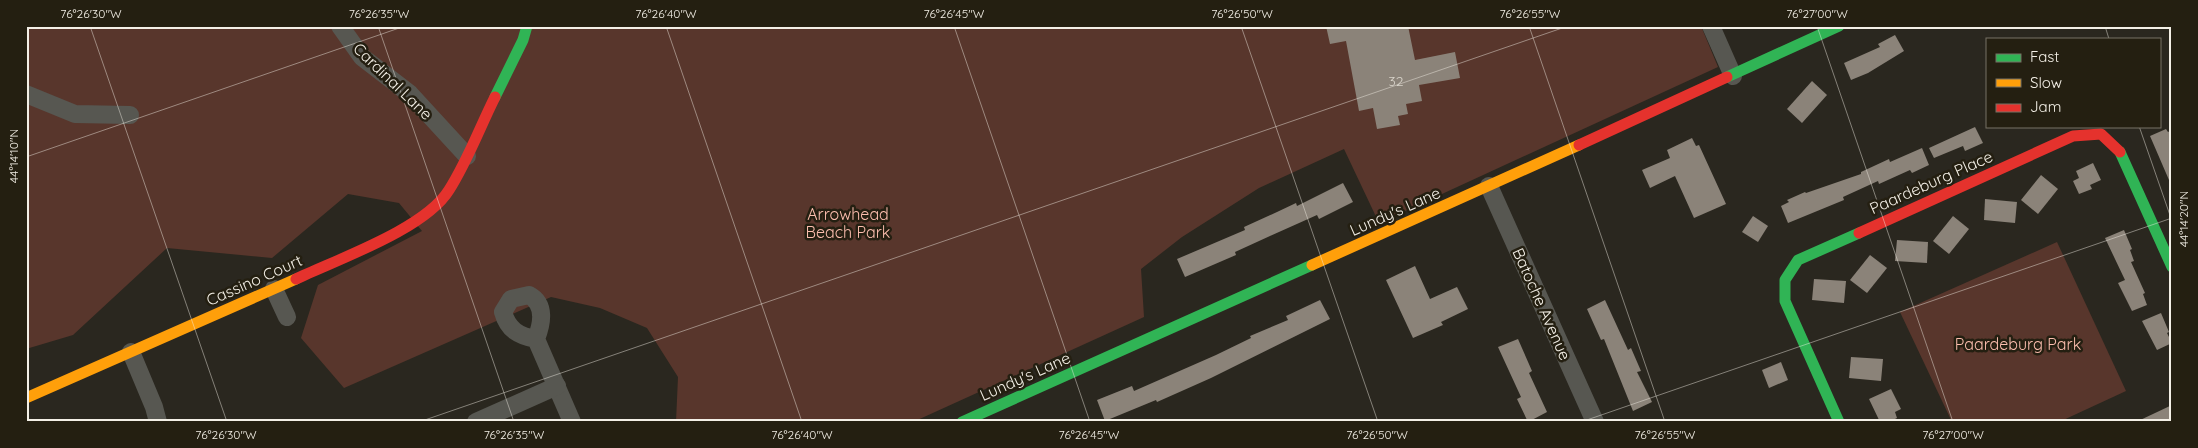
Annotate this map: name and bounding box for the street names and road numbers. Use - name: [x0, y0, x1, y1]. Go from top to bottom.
- street label: Cardinal Lane: [349, 38, 437, 124]
- street label: Paardeburg Place: [1866, 146, 1996, 218]
- street label: Lundy's Lane: [1347, 182, 1443, 240]
- street label: Batoche Avenue: [1508, 245, 1576, 363]
- street label: Cassino Court: [203, 250, 305, 310]
- street label: Lundy's Lane: [977, 347, 1073, 405]

